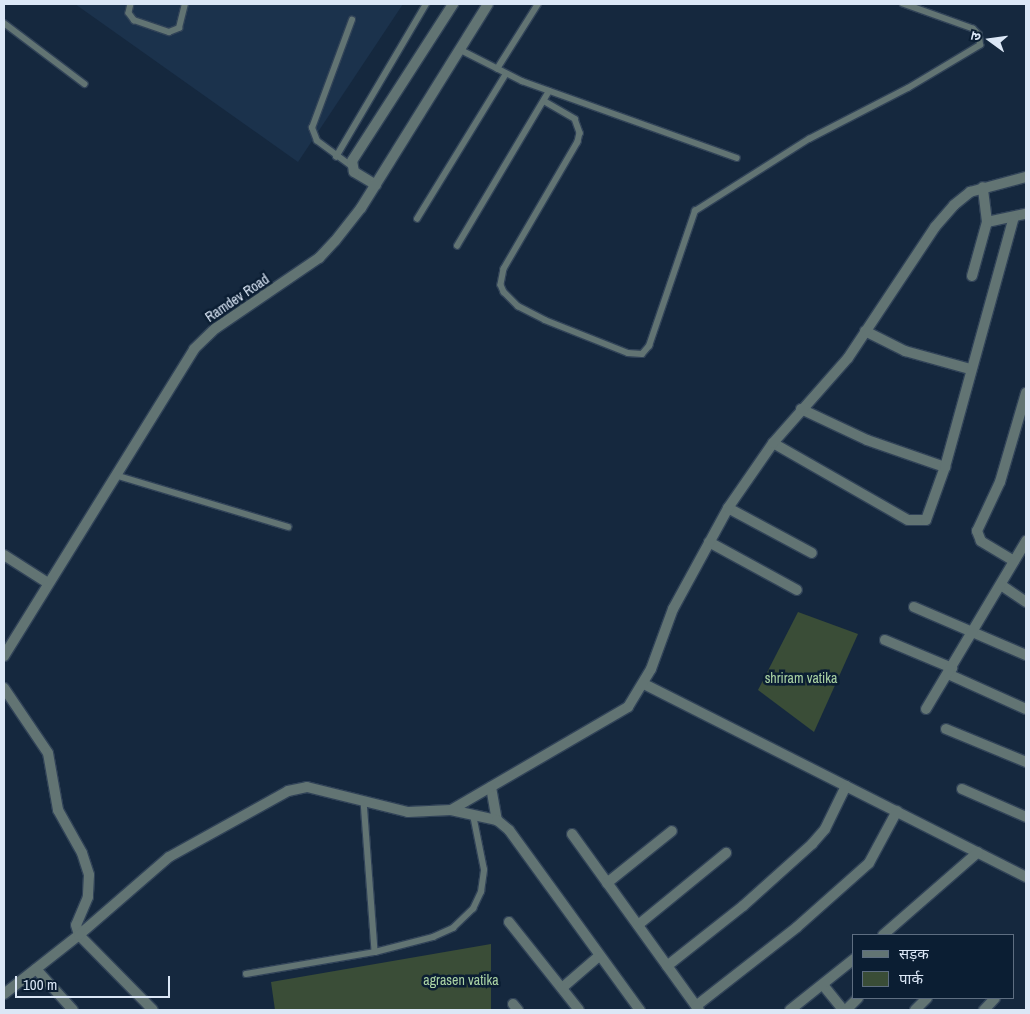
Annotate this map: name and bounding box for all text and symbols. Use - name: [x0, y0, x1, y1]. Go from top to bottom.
- north arrow: [965, 15, 1015, 65]
- text: उ: [966, 30, 985, 43]
- street label: Ramdev Road: [202, 271, 272, 325]
- park label: shriram vatika: [765, 670, 837, 686]
- legend: [852, 934, 1015, 999]
- text: सड़क: [899, 943, 929, 964]
- scale bar: [18, 966, 172, 998]
- text: पार्क: [899, 968, 923, 989]
- park label: agrasen vatika: [423, 972, 499, 988]
- text: 100 m: [23, 974, 57, 995]

